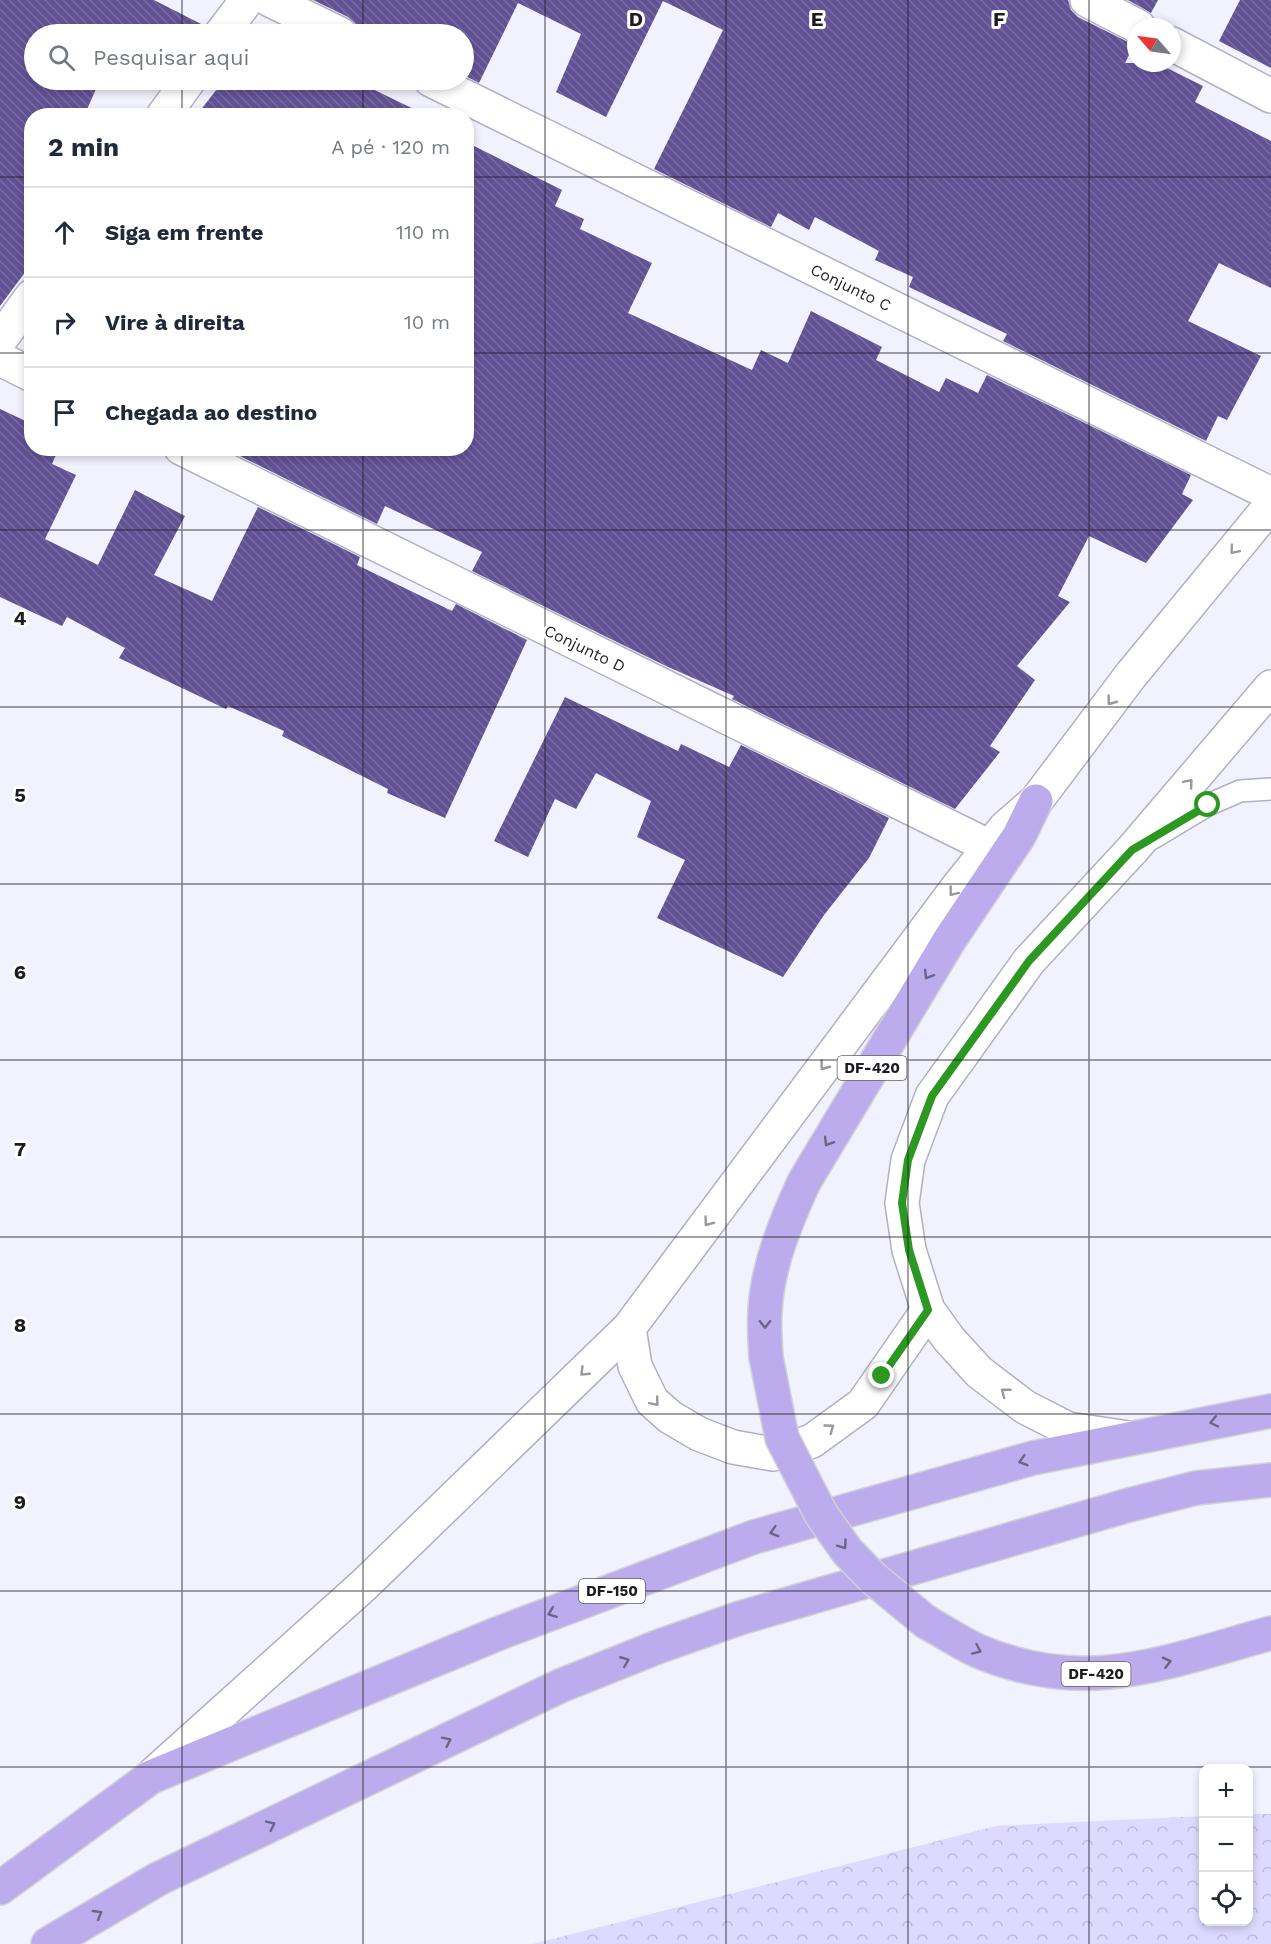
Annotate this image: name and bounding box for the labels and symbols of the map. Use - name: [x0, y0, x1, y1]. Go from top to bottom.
- text: D: [629, 7, 643, 31]
- text: E: [811, 7, 823, 31]
- text: F: [993, 7, 1005, 31]
- north arrow: [1127, 18, 1181, 72]
- street label: Conjunto C: [807, 260, 894, 315]
- one-way arrow: [1230, 543, 1241, 554]
- text: 4: [14, 606, 27, 630]
- street label: Conjunto D: [541, 621, 628, 676]
- one-way arrow: [1107, 695, 1118, 706]
- one-way arrow: [1182, 779, 1193, 790]
- text: 5: [14, 783, 26, 807]
- route start: [1194, 791, 1220, 817]
- one-way arrow: [950, 886, 961, 897]
- text: 6: [14, 960, 26, 984]
- one-way arrow: [924, 969, 935, 979]
- road number: DF-420: [838, 1056, 906, 1080]
- one-way arrow: [820, 1059, 831, 1070]
- one-way arrow: [823, 1136, 835, 1146]
- text: 7: [14, 1137, 26, 1161]
- one-way arrow: [704, 1216, 715, 1227]
- text: 8: [14, 1313, 26, 1337]
- one-way arrow: [759, 1320, 771, 1329]
- route end: [868, 1362, 894, 1388]
- one-way arrow: [581, 1365, 591, 1376]
- one-way arrow: [1001, 1388, 1012, 1399]
- one-way arrow: [648, 1395, 659, 1406]
- one-way arrow: [1209, 1415, 1219, 1428]
- one-way arrow: [823, 1424, 834, 1435]
- one-way arrow: [1018, 1454, 1029, 1466]
- text: 9: [14, 1490, 26, 1514]
- one-way arrow: [770, 1524, 780, 1537]
- one-way arrow: [836, 1538, 847, 1549]
- road number: DF-150: [579, 1579, 645, 1603]
- one-way arrow: [547, 1606, 558, 1619]
- one-way arrow: [971, 1642, 982, 1654]
- one-way arrow: [619, 1655, 629, 1668]
- one-way arrow: [1162, 1656, 1172, 1669]
- road number: DF-420: [1062, 1662, 1130, 1686]
- one-way arrow: [440, 1736, 451, 1748]
- one-way arrow: [265, 1820, 276, 1832]
- one-way arrow: [92, 1910, 102, 1922]

